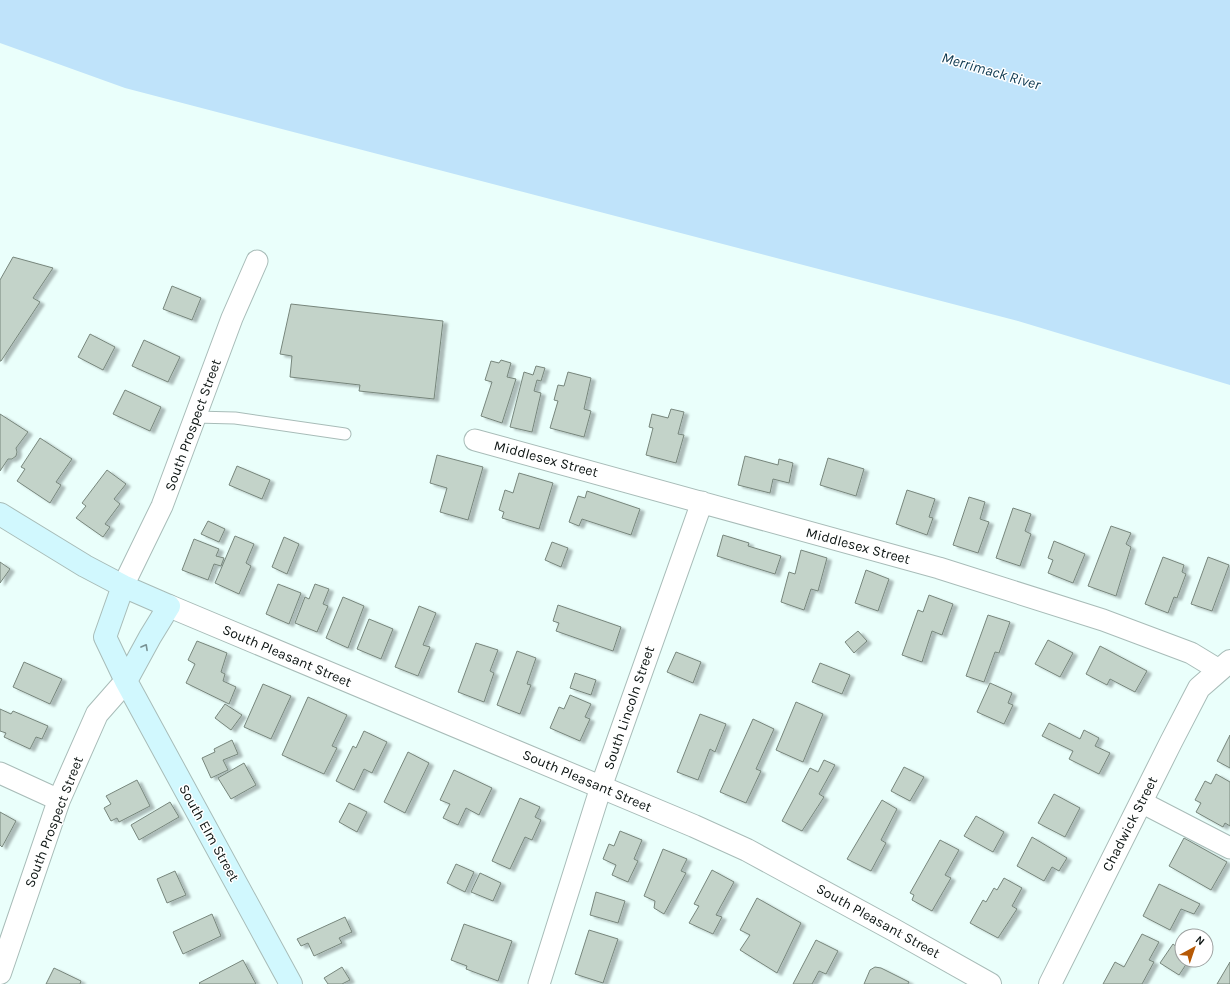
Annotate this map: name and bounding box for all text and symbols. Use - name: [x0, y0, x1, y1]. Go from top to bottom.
- water label: Merrimack River: [940, 48, 1043, 94]
- street label: South Prospect Street: [161, 357, 225, 493]
- street label: Middlesex Street: [492, 437, 600, 481]
- street label: Middlesex Street: [804, 524, 912, 568]
- street label: South Pleasant Street: [220, 621, 354, 691]
- one-way arrow: [140, 644, 147, 651]
- street label: South Lincoln Street: [600, 644, 658, 772]
- street label: South Pleasant Street: [520, 746, 654, 816]
- street label: South Prospect Street: [21, 754, 87, 890]
- street label: Chadwick Street: [1099, 774, 1161, 874]
- street label: South Elm Street: [175, 782, 243, 884]
- street label: South Pleasant Street: [813, 880, 943, 962]
- north arrow: [1174, 928, 1214, 968]
- text: N: [1193, 933, 1207, 948]

